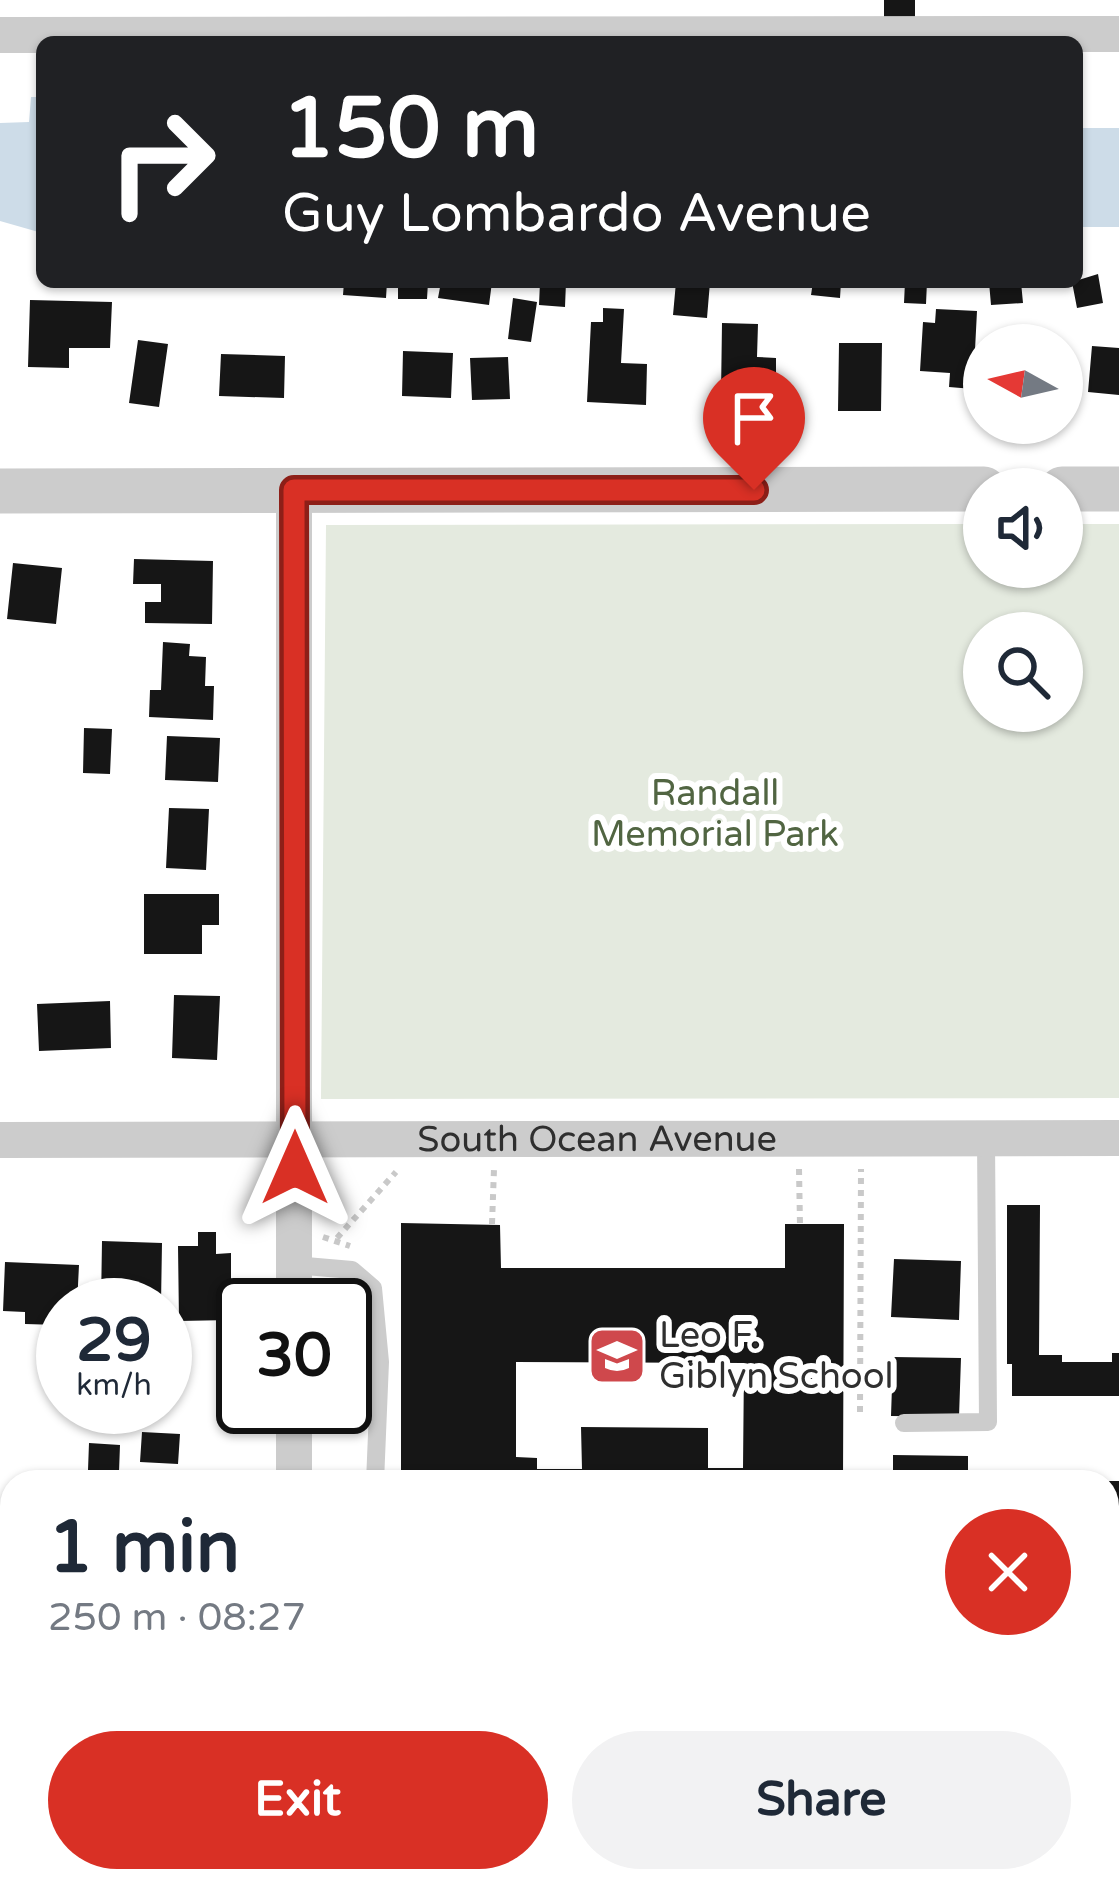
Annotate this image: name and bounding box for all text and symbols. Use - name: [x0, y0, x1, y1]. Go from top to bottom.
- text: 150 m: [282, 79, 539, 180]
- icon: right: [84, 84, 240, 240]
- text: Guy Lombardo Avenue: [282, 181, 871, 246]
- north arrow: [963, 324, 1083, 444]
- map controls: [963, 324, 1083, 732]
- pin: [703, 367, 805, 490]
- icon: arrive: [721, 385, 787, 451]
- button: sound: [963, 468, 1083, 588]
- button: search: [963, 612, 1083, 732]
- park label: Randall Memorial Park: [591, 772, 839, 856]
- position arrow: [232, 1105, 358, 1231]
- street label: South Ocean Avenue: [417, 1117, 777, 1161]
- speed limit sign: 30: [216, 1278, 372, 1434]
- text: 29: [76, 1305, 152, 1377]
- place label: Leo F. Giblyn School: [659, 1314, 894, 1398]
- school or university icon: Leo F. Giblyn School: [586, 1325, 648, 1387]
- text: km/h: [76, 1367, 152, 1404]
- text: 1 min: [48, 1505, 240, 1592]
- button: close: [945, 1509, 1071, 1635]
- text: 250 m · 08:27: [48, 1594, 306, 1641]
- button: Exit: [48, 1731, 548, 1869]
- button: Share: [572, 1731, 1071, 1869]

